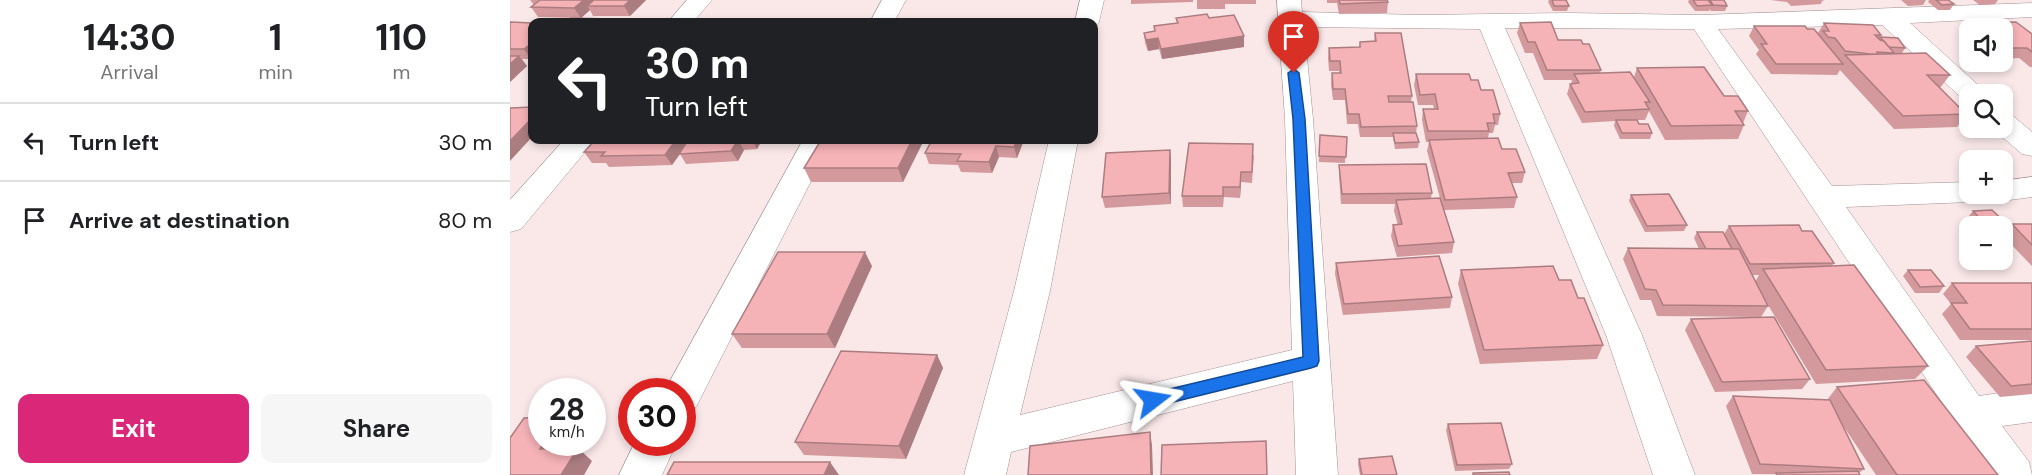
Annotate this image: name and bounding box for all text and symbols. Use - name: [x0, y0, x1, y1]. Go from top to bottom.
- pin: [1268, 11, 1319, 73]
- text: 14:30: [83, 14, 176, 61]
- text: 1: [269, 14, 282, 61]
- text: 110: [376, 14, 427, 61]
- map controls: [1959, 18, 2013, 270]
- button: sound: [1959, 18, 2013, 72]
- icon: arrive: [1277, 20, 1310, 53]
- text: 30 m: [645, 36, 749, 91]
- icon: left: [546, 42, 624, 120]
- text: Arrival: [100, 59, 158, 85]
- text: min: [259, 59, 293, 85]
- text: m: [392, 59, 410, 85]
- button: search: [1959, 84, 2013, 138]
- text: Turn left: [645, 89, 748, 124]
- icon: left: [18, 126, 51, 159]
- text: Turn left: [69, 128, 159, 157]
- text: 30 m: [438, 128, 492, 157]
- button: +: [1959, 150, 2013, 204]
- icon: arrive: [18, 204, 51, 237]
- text: Arrive at destination: [69, 206, 290, 235]
- text: 80 m: [438, 206, 492, 235]
- button: −: [1959, 216, 2013, 270]
- position arrow: [1121, 368, 1185, 432]
- speed limit sign: 30: [618, 378, 696, 456]
- text: 28: [549, 390, 585, 429]
- button: Exit: [18, 394, 249, 463]
- button: Share: [261, 394, 492, 463]
- text: km/h: [549, 422, 585, 442]

